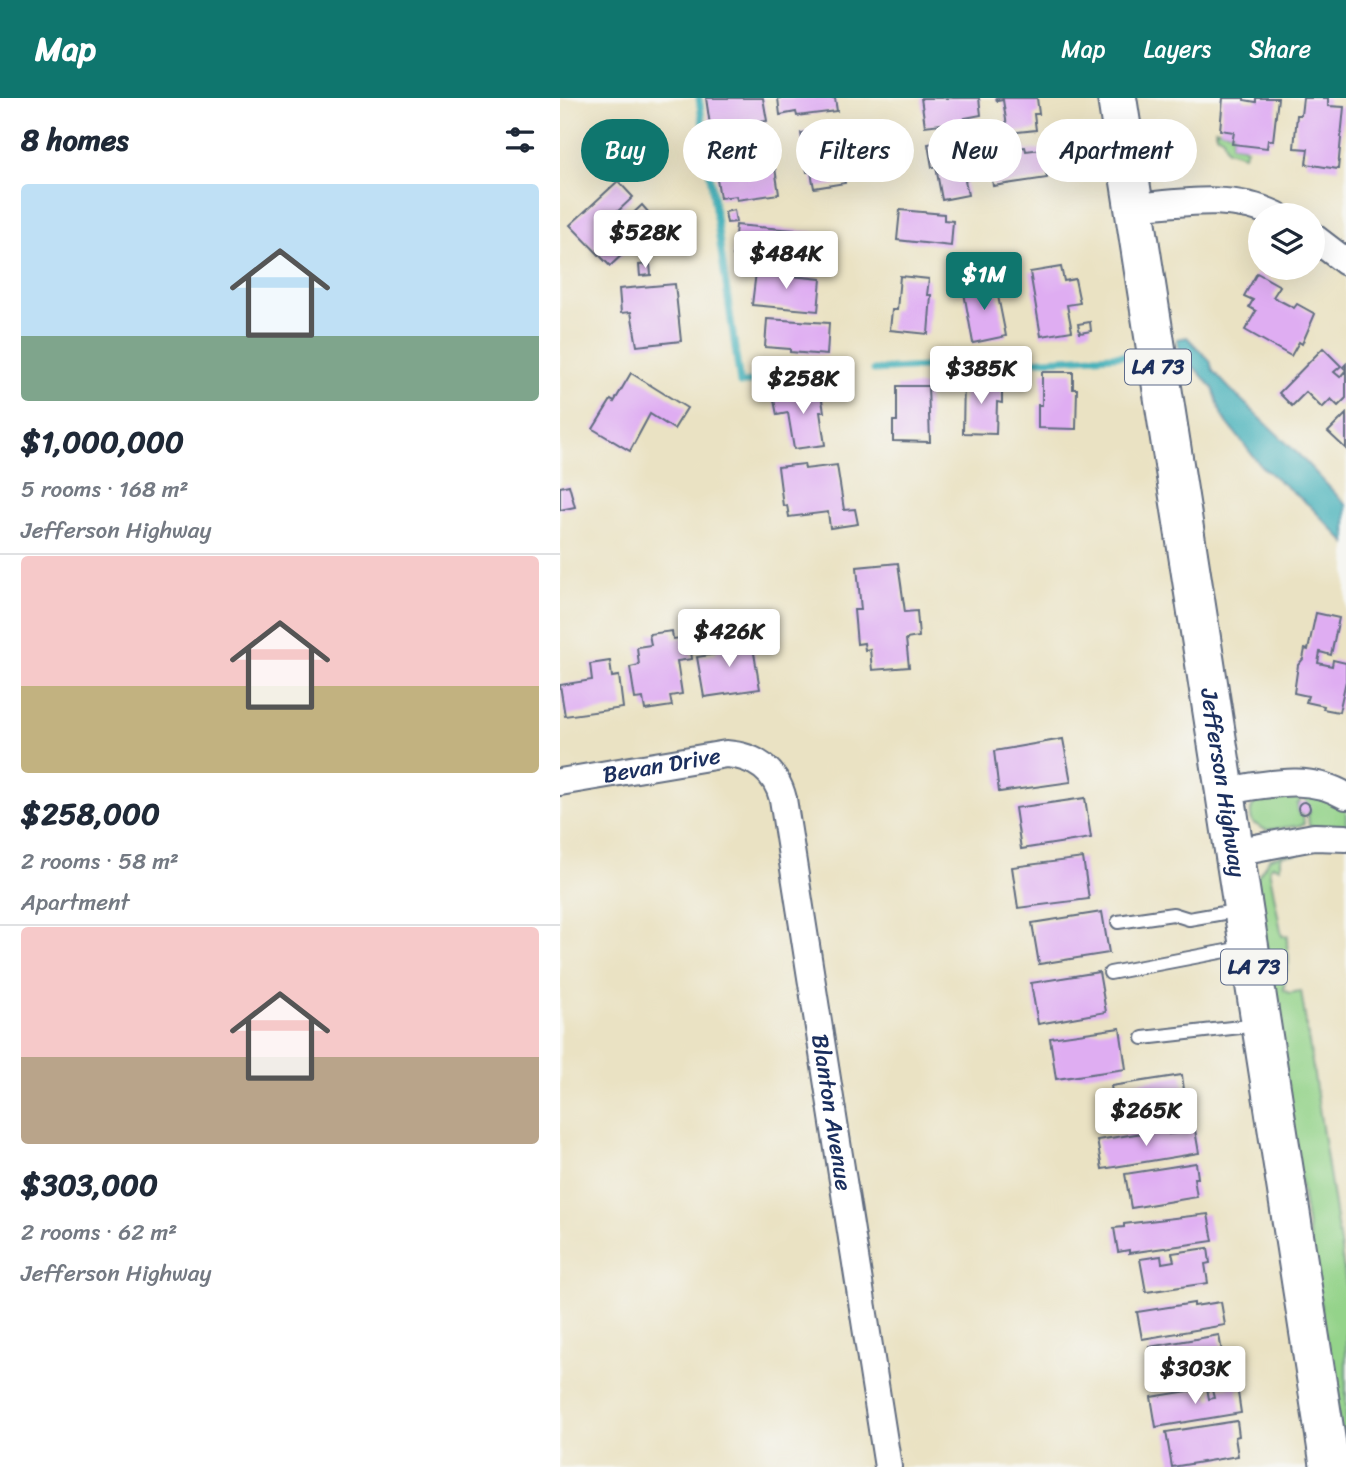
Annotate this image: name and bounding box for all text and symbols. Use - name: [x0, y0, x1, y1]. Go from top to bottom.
- text: Map: [35, 20, 96, 78]
- text: Map: [1061, 28, 1106, 70]
- text: Layers: [1144, 28, 1211, 70]
- text: Share: [1249, 28, 1311, 70]
- text: 8 homes: [21, 113, 129, 167]
- chip: Buy: [581, 119, 669, 182]
- chip: Rent: [683, 119, 782, 182]
- chip: Filters: [796, 119, 914, 182]
- chip: New: [928, 119, 1022, 182]
- chip: Apartment: [1036, 119, 1197, 182]
- icon: filters: [501, 121, 539, 159]
- map controls: [1248, 203, 1325, 280]
- button: layers: [1248, 203, 1325, 280]
- pin: $528K: [596, 211, 694, 270]
- text: $528K: [610, 212, 680, 253]
- icon: home: [217, 230, 343, 356]
- pin: $484K: [737, 232, 835, 291]
- text: $484K: [750, 233, 822, 274]
- pin: $1M: [950, 252, 1018, 312]
- text: $1M: [962, 254, 1006, 295]
- pin: $385K: [932, 346, 1030, 406]
- text: $385K: [946, 348, 1016, 389]
- road number: LA 73: [1125, 350, 1191, 384]
- pin: $258K: [754, 356, 852, 416]
- text: $258K: [768, 358, 838, 399]
- text: $1,000,000: [21, 415, 184, 469]
- text: 5 rooms · 168 m²: [21, 469, 189, 510]
- text: Jefferson Highway: [21, 510, 211, 551]
- icon: home: [217, 602, 343, 728]
- pin: $426K: [680, 610, 778, 669]
- text: $426K: [694, 611, 764, 652]
- street label: Jefferson Highway: [1188, 685, 1258, 880]
- street label: Bevan Drive: [599, 735, 724, 795]
- text: $258,000: [21, 787, 160, 841]
- text: 2 rooms · 58 m²: [21, 841, 179, 882]
- text: Apartment: [21, 882, 130, 923]
- road number: LA 73: [1221, 950, 1287, 984]
- icon: home: [217, 973, 343, 1099]
- street label: Blanton Avenue: [800, 1031, 865, 1194]
- pin: $265K: [1097, 1088, 1195, 1148]
- text: $265K: [1111, 1090, 1181, 1131]
- text: $303,000: [21, 1158, 158, 1212]
- text: 2 rooms · 62 m²: [21, 1212, 177, 1253]
- text: Jefferson Highway: [21, 1253, 211, 1294]
- pin: $303K: [1146, 1346, 1244, 1406]
- text: $303K: [1160, 1348, 1230, 1389]

